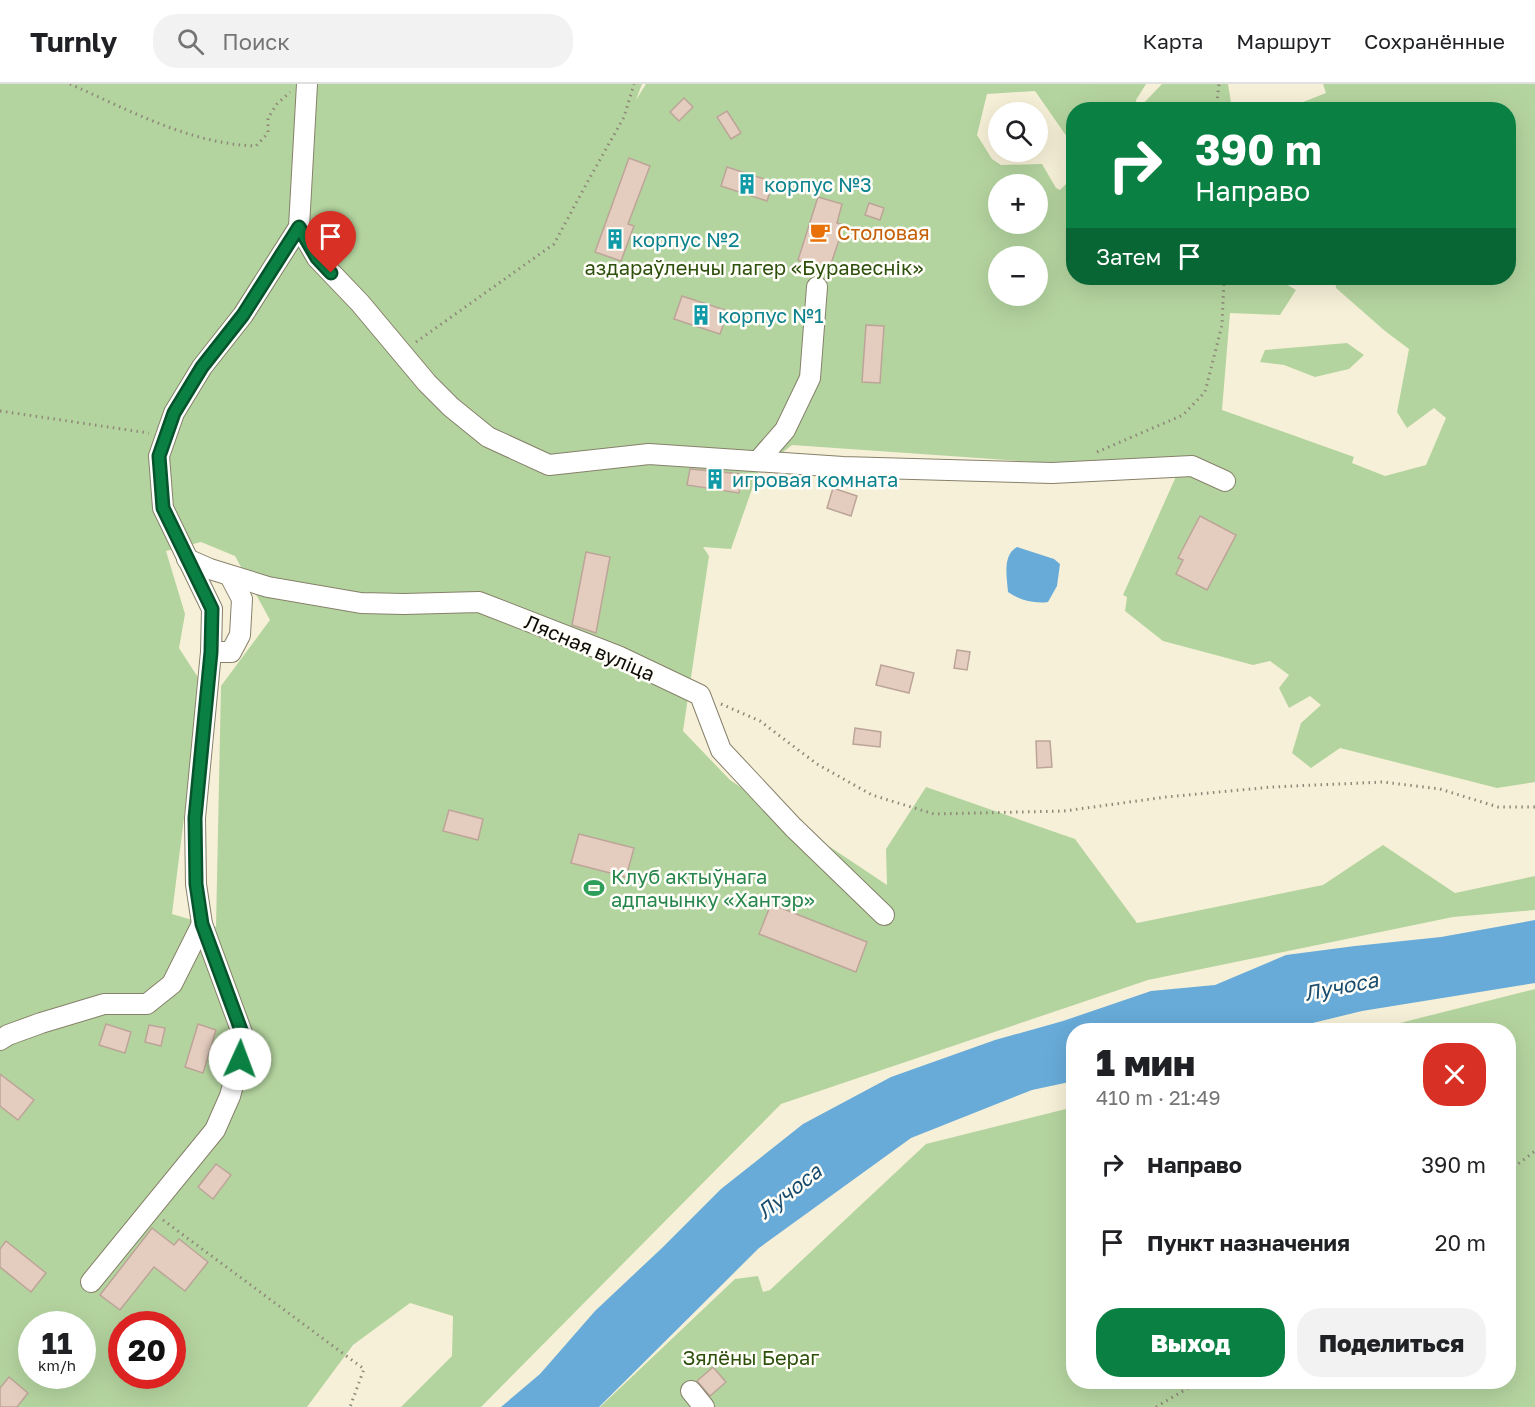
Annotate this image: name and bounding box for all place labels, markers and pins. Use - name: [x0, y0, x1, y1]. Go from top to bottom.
- building icon: корпус №3: [735, 172, 759, 196]
- place label: корпус №3: [764, 172, 872, 196]
- pin: [305, 211, 356, 273]
- cafe icon: Столовая: [808, 220, 832, 244]
- place label: Столовая: [837, 220, 930, 244]
- building icon: корпус №2: [603, 227, 627, 251]
- place label: корпус №2: [632, 227, 740, 251]
- building icon: корпус №1: [689, 303, 713, 327]
- place label: корпус №1: [718, 303, 824, 327]
- building icon: игровая комната: [703, 467, 727, 491]
- place label: игровая комната: [732, 467, 898, 491]
- place label: Клуб актыўнага адпачынку «Хантэр»: [611, 864, 815, 911]
- sports icon: Клуб актыўнага адпачынку «Хантэр»: [582, 876, 606, 900]

